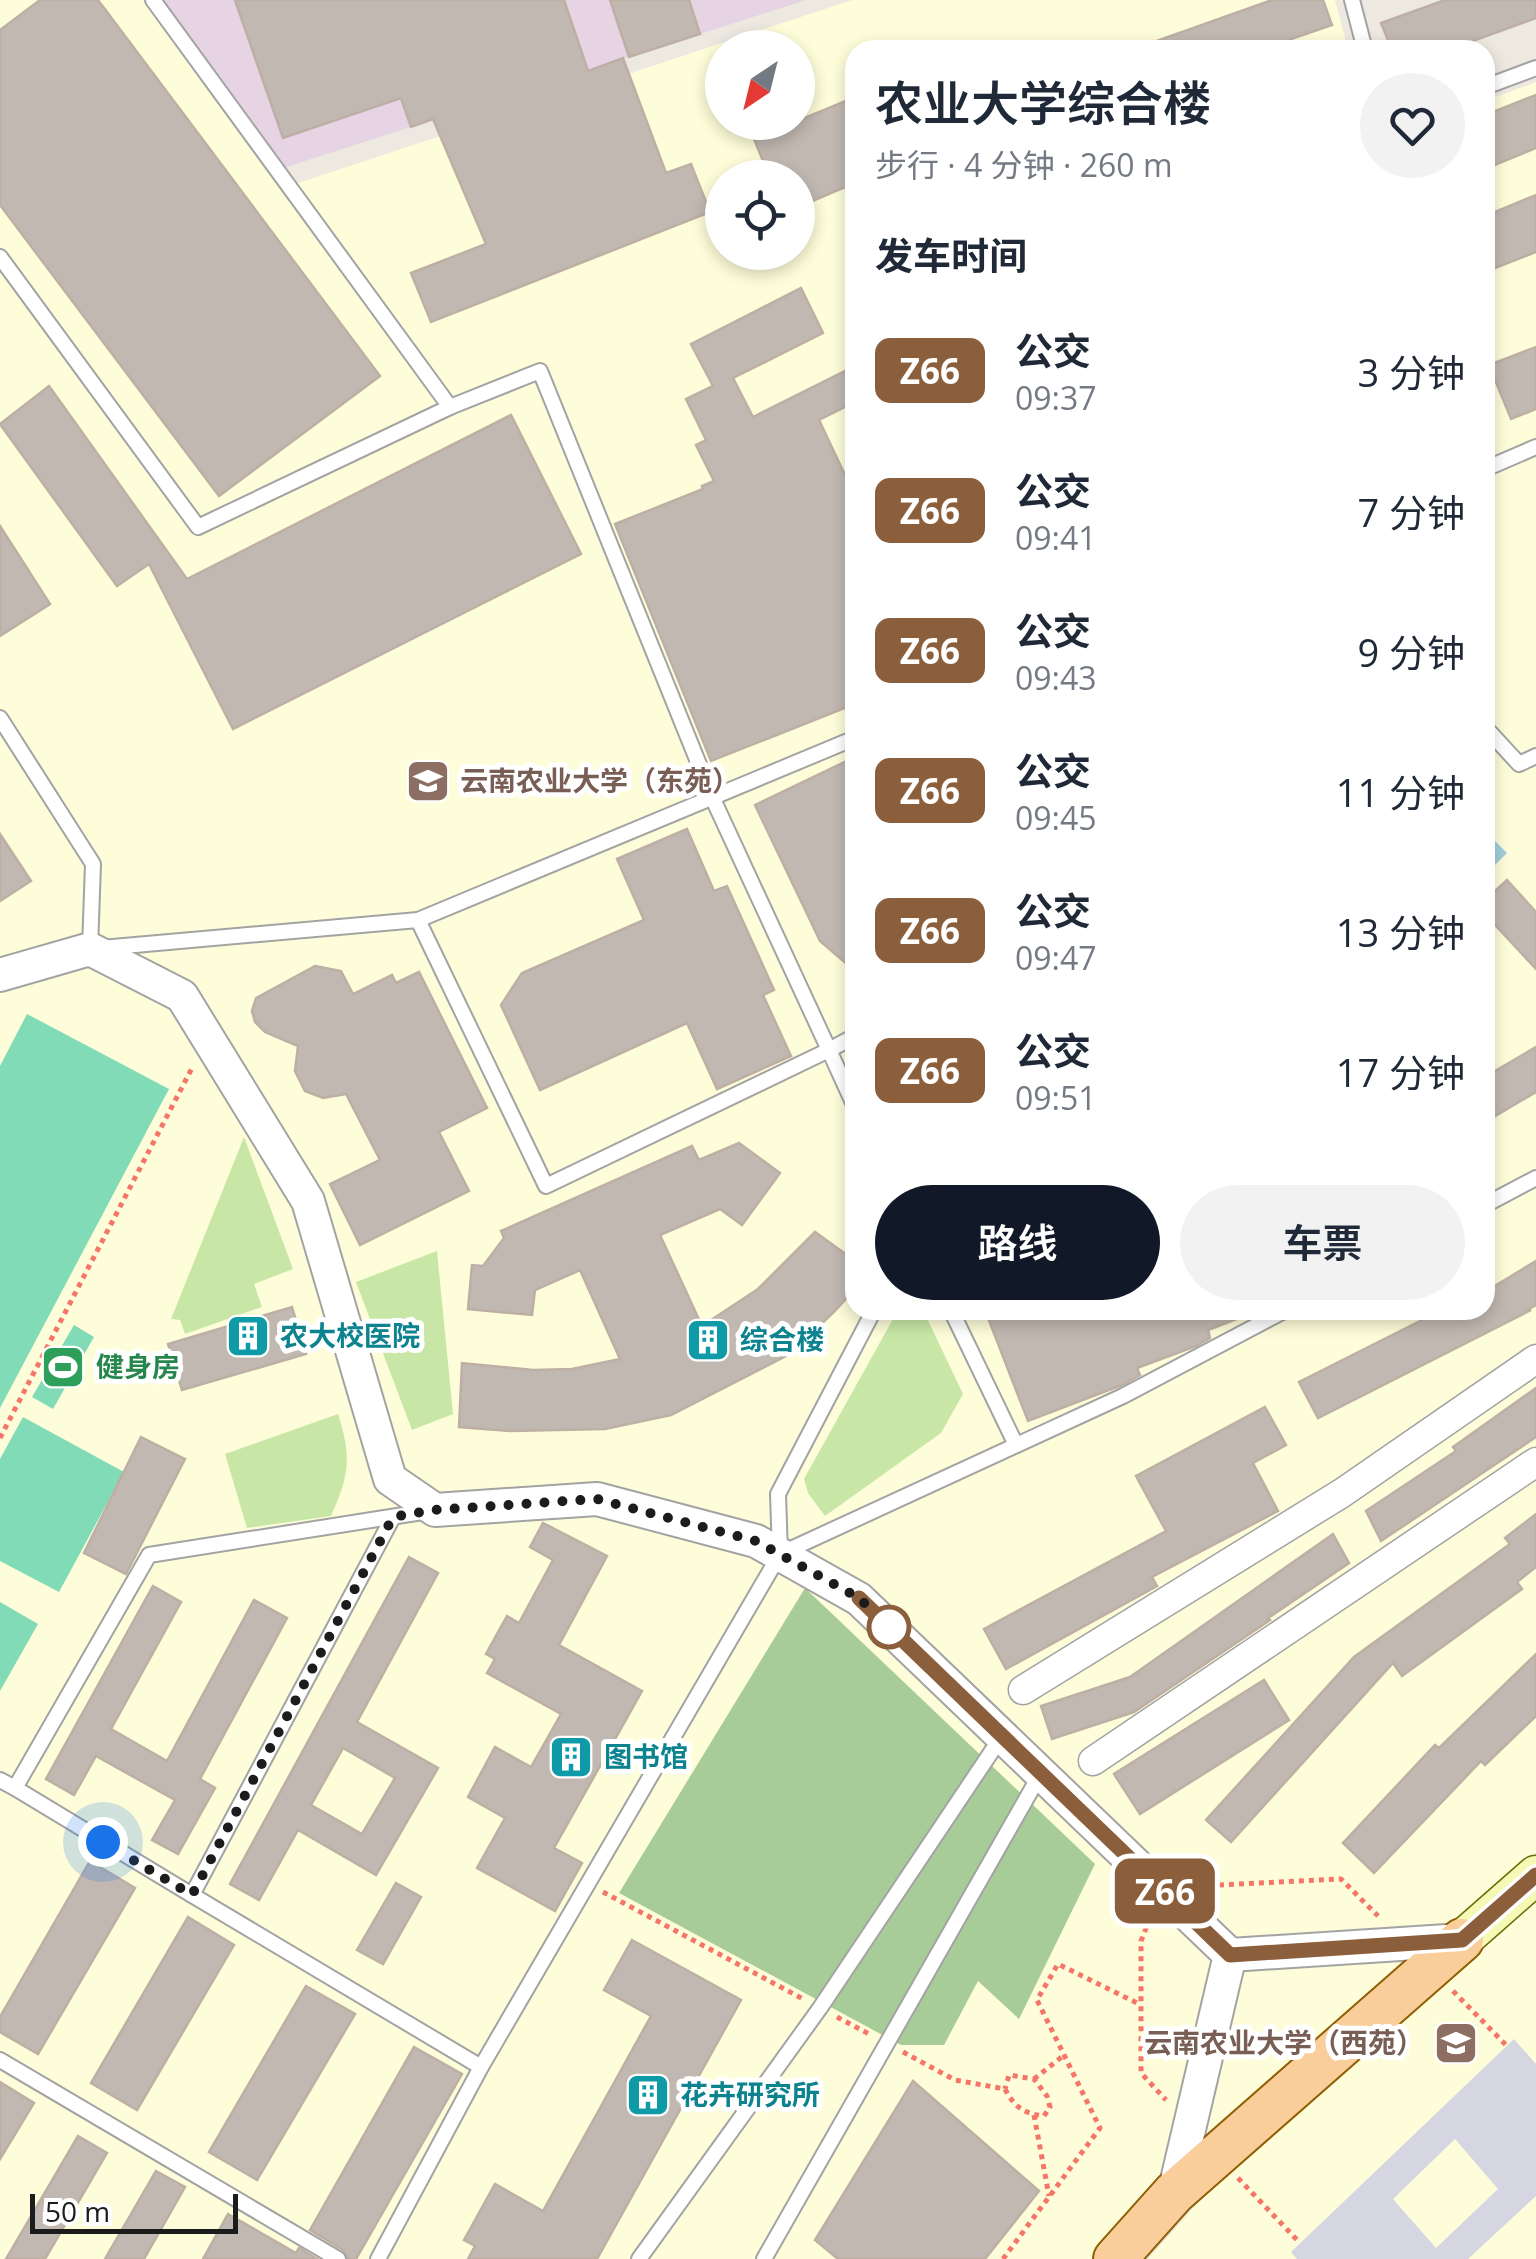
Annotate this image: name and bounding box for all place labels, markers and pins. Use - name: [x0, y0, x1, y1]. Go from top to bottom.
- school or university icon: 云南农业大学（东苑）: [405, 758, 451, 804]
- place label: 云南农业大学（东苑）: [460, 761, 740, 799]
- building icon: 农大校医院: [225, 1313, 271, 1359]
- place label: 农大校医院: [280, 1316, 420, 1354]
- building icon: 综合楼: [685, 1317, 731, 1363]
- place label: 综合楼: [740, 1320, 824, 1358]
- sports icon: 健身房: [40, 1344, 86, 1390]
- place label: 健身房: [96, 1347, 180, 1385]
- unlabelled marker: [868, 1606, 910, 1648]
- building icon: 图书馆: [548, 1734, 594, 1780]
- place label: 图书馆: [604, 1737, 688, 1775]
- school or university icon: 云南农业大学（西苑）: [1433, 2020, 1479, 2066]
- place label: 云南农业大学（西苑）: [1144, 2023, 1424, 2061]
- building icon: 花卉研究所: [625, 2072, 671, 2118]
- place label: 花卉研究所: [680, 2075, 820, 2113]

